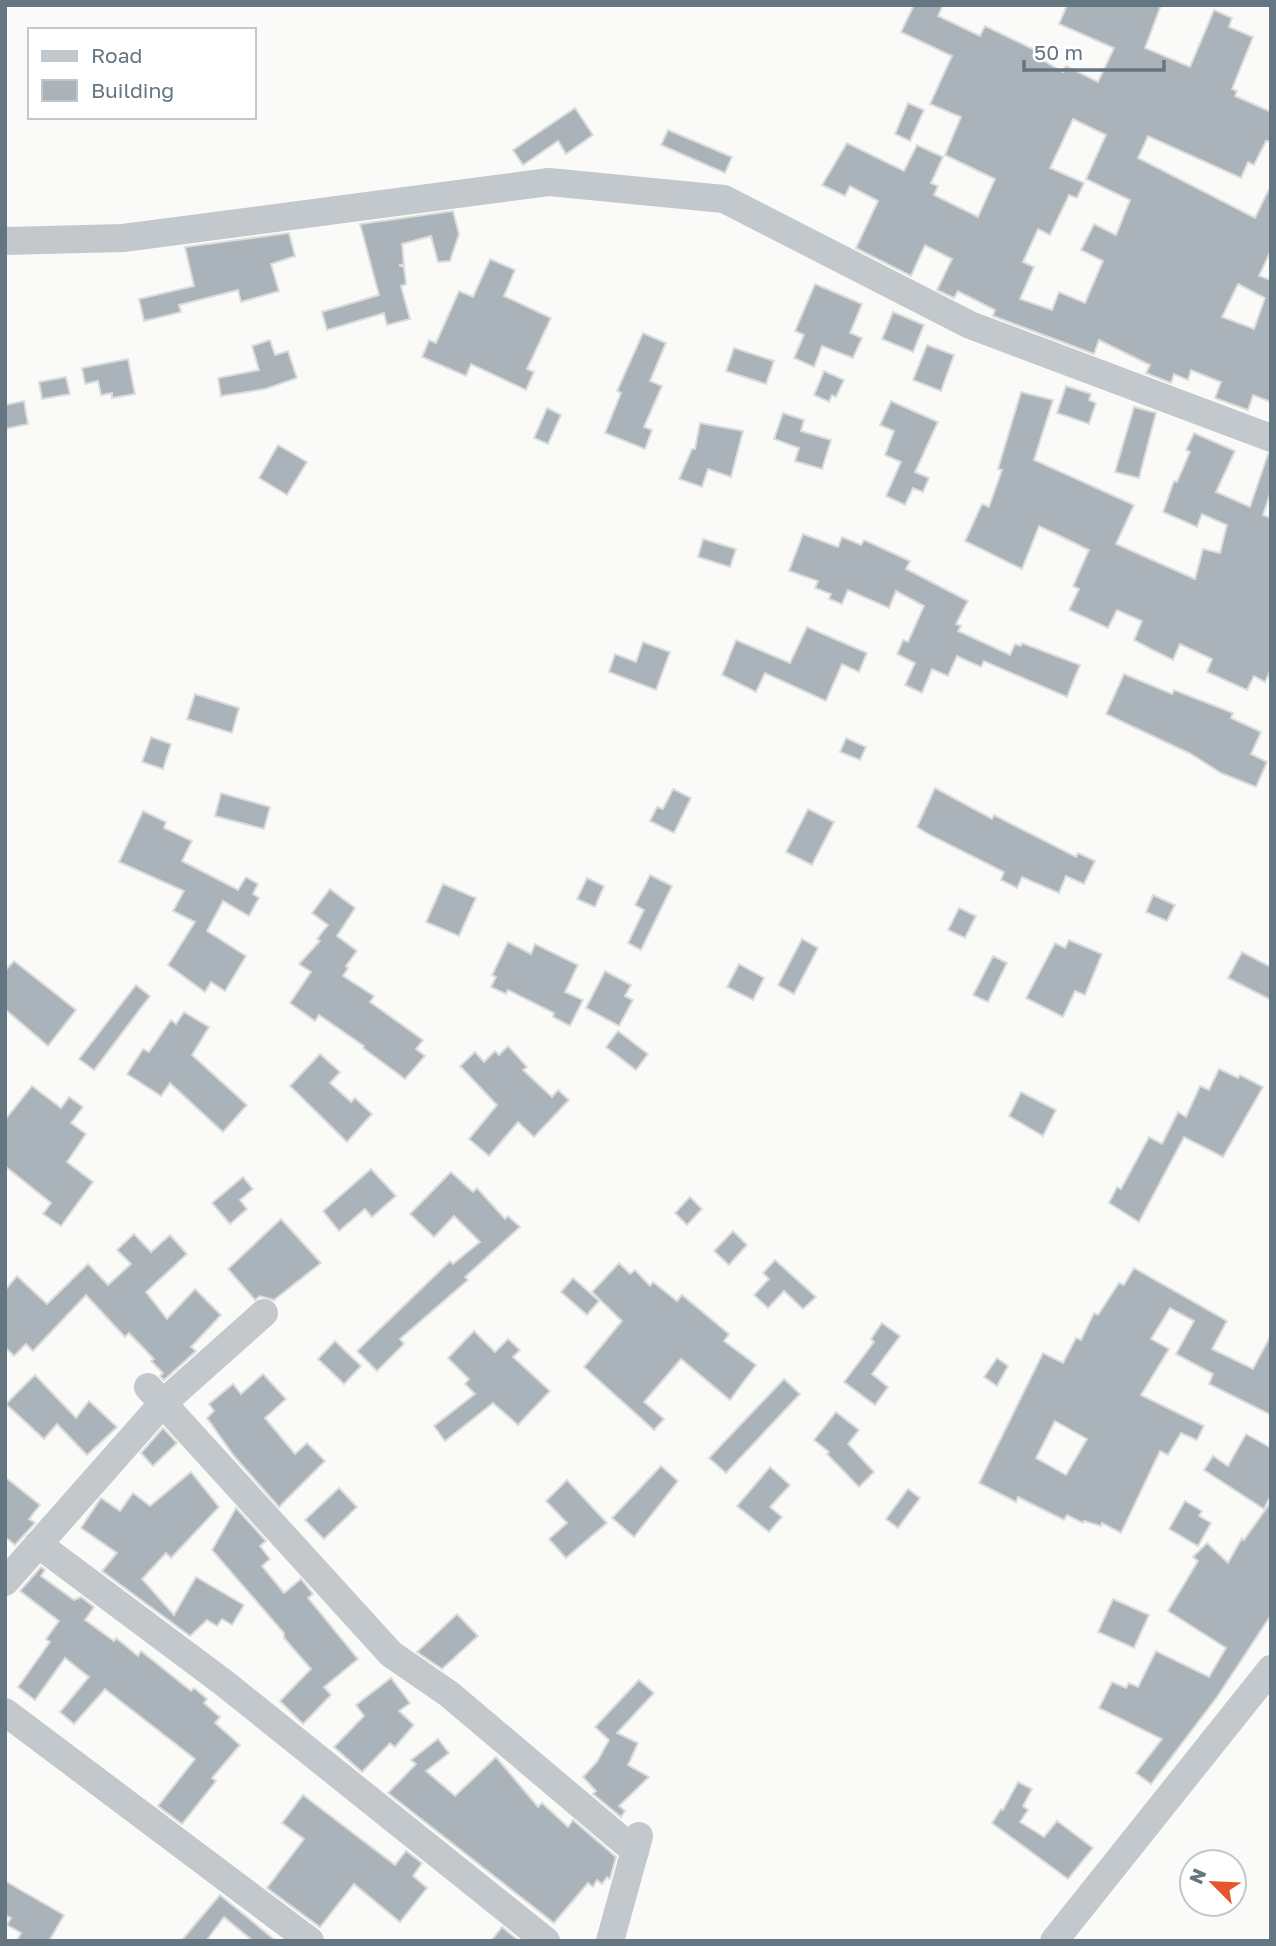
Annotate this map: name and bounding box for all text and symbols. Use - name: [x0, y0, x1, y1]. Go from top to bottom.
- legend: [28, 28, 256, 119]
- scale bar: [1024, 28, 1164, 72]
- text: 50 m: [1034, 39, 1083, 65]
- text: Road: [91, 42, 142, 68]
- text: Building: [91, 77, 174, 103]
- north arrow: [1178, 1848, 1248, 1918]
- text: N: [1184, 1865, 1210, 1887]

